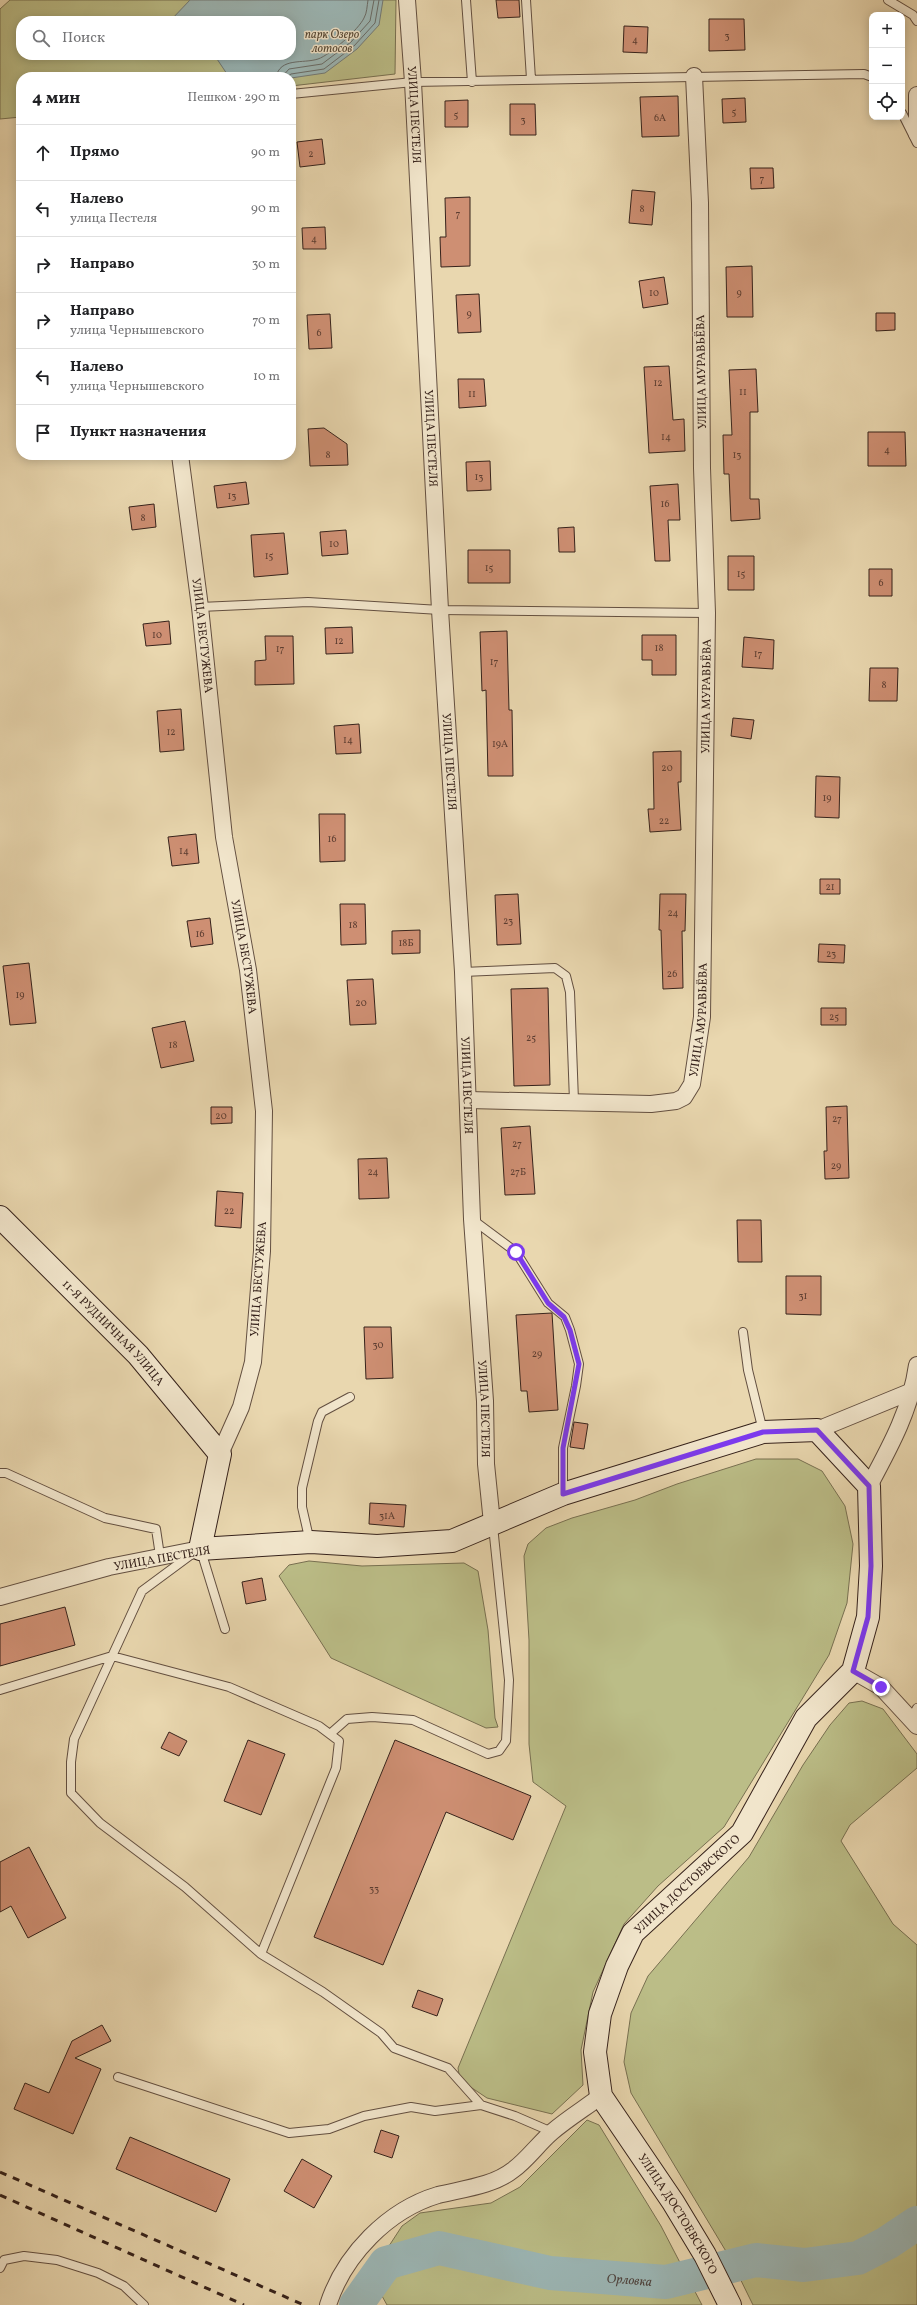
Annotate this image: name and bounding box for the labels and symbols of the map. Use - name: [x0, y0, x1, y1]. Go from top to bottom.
- park label: парк Озеро лотосов: [305, 27, 360, 57]
- house number: 3: [724, 29, 730, 43]
- house number: 4: [632, 33, 638, 47]
- street label: УЛИЦА ПЕСТЕЛЯ: [403, 65, 424, 164]
- house number: 5: [732, 105, 737, 119]
- house number: 5: [454, 108, 459, 122]
- house number: 6А: [654, 111, 666, 125]
- house number: 3: [520, 113, 526, 127]
- house number: 2: [308, 147, 314, 161]
- house number: 7: [760, 172, 765, 186]
- house number: 8: [639, 202, 645, 216]
- house number: 7: [456, 207, 461, 221]
- house number: 4: [311, 232, 317, 246]
- house number: 10: [649, 286, 659, 300]
- house number: 9: [736, 286, 742, 300]
- house number: 9: [466, 307, 472, 321]
- street label: УЛИЦА МУРАВЬЁВА: [692, 314, 711, 430]
- house number: 6: [316, 326, 322, 340]
- house number: 12: [653, 376, 663, 390]
- house number: 11: [739, 385, 747, 399]
- house number: 11: [468, 387, 476, 401]
- street label: УЛИЦА ПЕСТЕЛЯ: [420, 389, 441, 488]
- house number: 14: [661, 430, 671, 444]
- house number: 4: [884, 443, 890, 457]
- house number: 8: [325, 448, 331, 462]
- house number: 13: [732, 448, 742, 462]
- house number: 13: [474, 470, 484, 484]
- house number: 13: [227, 489, 237, 503]
- house number: 16: [661, 497, 669, 511]
- house number: 8: [140, 511, 146, 525]
- house number: 10: [329, 537, 339, 551]
- house number: 15: [265, 549, 274, 563]
- house number: 15: [485, 561, 494, 575]
- house number: 15: [737, 567, 746, 581]
- house number: 6: [878, 576, 884, 590]
- street label: УЛИЦА БЕСТУЖЕВА: [187, 577, 216, 695]
- house number: 10: [152, 628, 162, 642]
- house number: 12: [334, 634, 344, 648]
- street label: УЛИЦА МУРАВЬЁВА: [698, 638, 716, 754]
- house number: 18: [655, 641, 663, 655]
- house number: 17: [276, 642, 285, 656]
- house number: 17: [754, 647, 763, 661]
- house number: 17: [490, 655, 499, 669]
- house number: 8: [881, 678, 887, 692]
- street label: УЛИЦА ПЕСТЕЛЯ: [438, 713, 460, 811]
- house number: 12: [166, 725, 176, 739]
- house number: 14: [343, 733, 353, 747]
- house number: 19А: [492, 737, 508, 751]
- house number: 20: [661, 761, 673, 775]
- house number: 19: [822, 791, 832, 805]
- house number: 22: [659, 814, 669, 828]
- house number: 16: [328, 832, 336, 846]
- house number: 14: [179, 844, 189, 858]
- house number: 21: [825, 880, 835, 894]
- street label: УЛИЦА БЕСТУЖЕВА: [226, 898, 260, 1015]
- house number: 24: [667, 906, 679, 920]
- house number: 23: [503, 914, 513, 928]
- house number: 18: [349, 918, 357, 932]
- house number: 16: [196, 927, 204, 941]
- house number: 18Б: [398, 936, 414, 950]
- house number: 23: [826, 947, 836, 961]
- street label: УЛИЦА МУРАВЬЁВА: [686, 962, 712, 1078]
- house number: 26: [667, 967, 677, 981]
- house number: 19: [15, 988, 25, 1002]
- house number: 20: [355, 996, 367, 1010]
- house number: 25: [829, 1010, 839, 1024]
- house number: 25: [526, 1031, 536, 1045]
- street label: УЛИЦА ПЕСТЕЛЯ: [456, 1036, 476, 1135]
- house number: 18: [169, 1038, 177, 1052]
- house number: 20: [215, 1109, 227, 1123]
- house number: 27: [832, 1112, 842, 1126]
- house number: 27: [512, 1137, 522, 1151]
- house number: 29: [831, 1159, 841, 1173]
- house number: 24: [367, 1165, 379, 1179]
- house number: 27Б: [510, 1165, 526, 1179]
- house number: 22: [224, 1204, 234, 1218]
- street label: УЛИЦА БЕСТУЖЕВА: [247, 1220, 271, 1337]
- route start: [507, 1243, 525, 1261]
- street label: 11-Я РУДНИЧНАЯ УЛИЦА: [58, 1277, 168, 1390]
- house number: 31: [798, 1289, 808, 1303]
- house number: 30: [373, 1338, 383, 1352]
- house number: 29: [532, 1347, 542, 1361]
- street label: УЛИЦА ПЕСТЕЛЯ: [473, 1359, 493, 1458]
- house number: 31А: [379, 1509, 395, 1523]
- street label: УЛИЦА ПЕСТЕЛЯ: [113, 1543, 212, 1575]
- route end: [872, 1678, 890, 1696]
- street label: УЛИЦА ДОСТОЕВСКОГО: [631, 1831, 744, 1938]
- house number: 33: [369, 1882, 379, 1896]
- street label: УЛИЦА ДОСТОЕВСКОГО: [633, 2151, 721, 2278]
- water label: Орловка: [606, 2270, 652, 2292]

